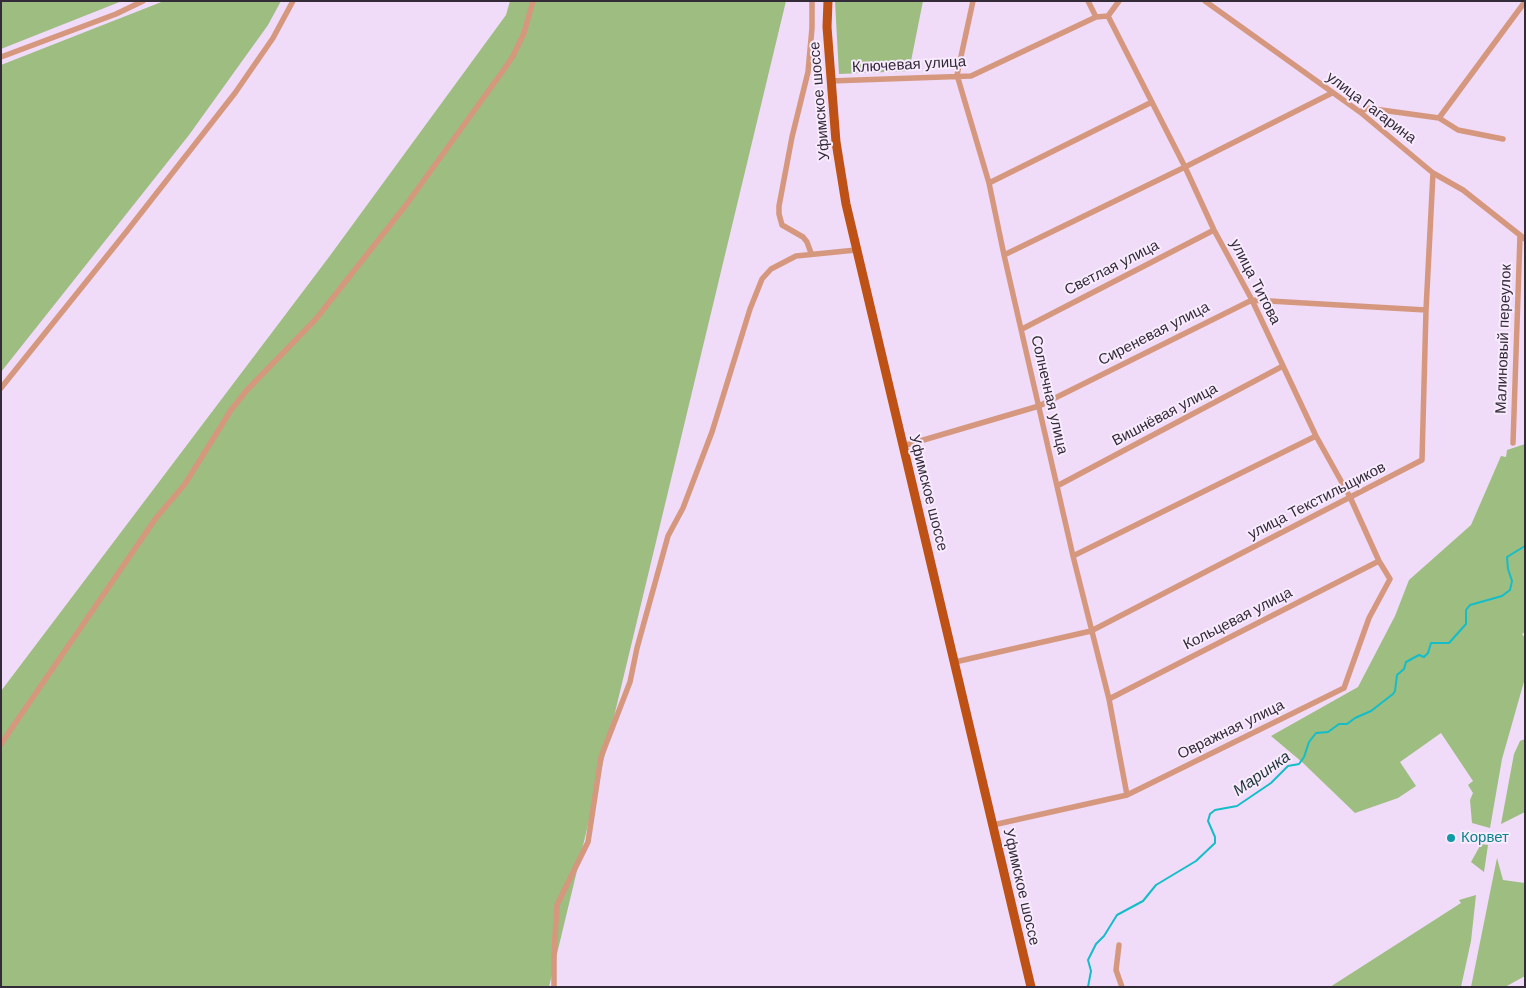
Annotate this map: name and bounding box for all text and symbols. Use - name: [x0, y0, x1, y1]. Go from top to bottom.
- street label: Уфимское шоссе: [806, 41, 834, 161]
- street label: Ключевая улица: [851, 53, 967, 77]
- street label: улица Гагарина: [1323, 68, 1419, 148]
- street label: Светлая улица: [1062, 236, 1162, 300]
- street label: улица Титова: [1226, 236, 1284, 328]
- street label: Малиновый переулок: [1492, 264, 1516, 414]
- street label: Сиреневая улица: [1095, 298, 1213, 370]
- street label: Солнечная улица: [1027, 334, 1071, 456]
- street label: Вишнёвая улица: [1109, 380, 1221, 450]
- street label: Уфимское шоссе: [905, 433, 951, 553]
- street label: улица Текстильщиков: [1245, 459, 1389, 543]
- street label: Кольцевая улица: [1181, 584, 1295, 654]
- street label: Овражная улица: [1175, 696, 1287, 764]
- water label: Маринка: [1230, 747, 1294, 801]
- street label: Уфимское шоссе: [999, 827, 1043, 947]
- place label: Корвет: [1461, 829, 1509, 847]
- marker: Корвет: [1445, 832, 1457, 844]

